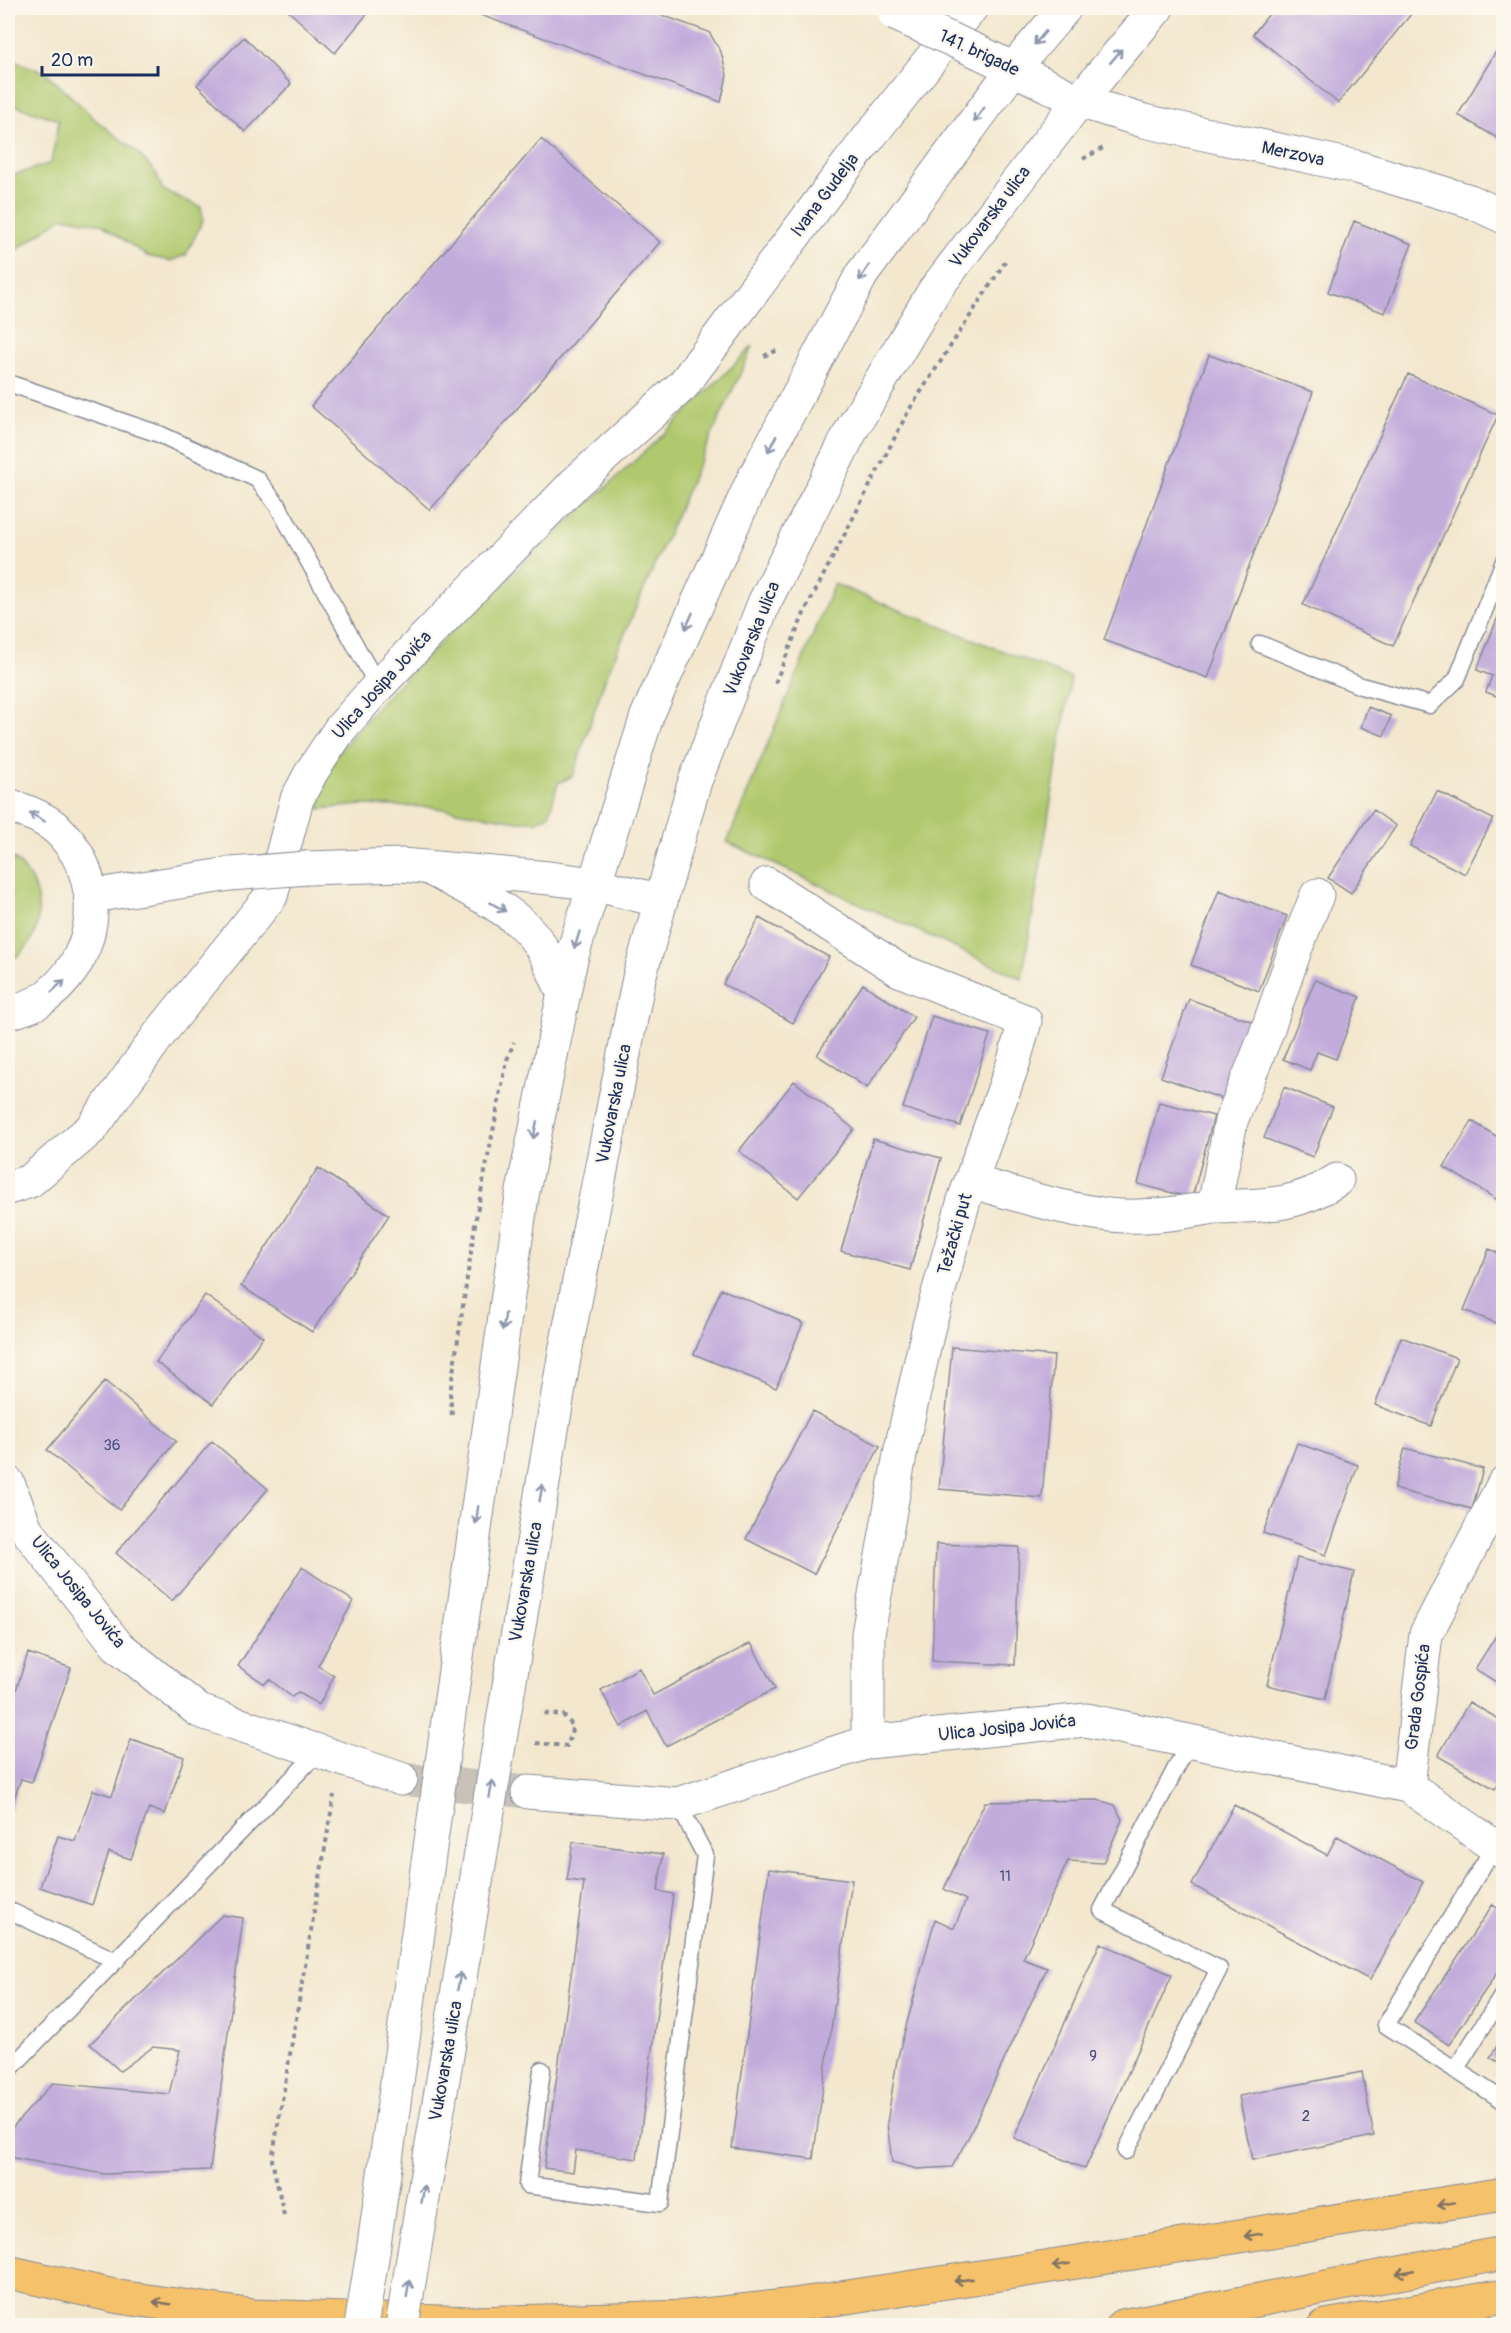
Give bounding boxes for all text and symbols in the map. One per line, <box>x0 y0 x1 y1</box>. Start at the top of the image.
street label: 141. brigade <box>935 24 1023 82</box>
one-way arrow <box>1033 30 1046 46</box>
scale bar <box>42 39 158 77</box>
one-way arrow <box>1110 48 1123 64</box>
text: 20 m <box>51 49 93 72</box>
one-way arrow <box>973 107 985 123</box>
street label: Merzova <box>1259 136 1327 172</box>
street label: Ivana Gudelja <box>786 148 864 242</box>
street label: Vukovarska ulica <box>944 161 1036 273</box>
one-way arrow <box>858 264 870 280</box>
one-way arrow <box>766 435 777 453</box>
street label: Vukovarska ulica <box>719 578 785 700</box>
one-way arrow <box>683 612 695 630</box>
street label: Ulica Josipa Jovića <box>327 626 437 744</box>
one-way arrow <box>29 811 46 823</box>
one-way arrow <box>489 902 506 914</box>
one-way arrow <box>571 930 582 949</box>
one-way arrow <box>50 979 65 993</box>
street label: Vukovarska ulica <box>591 1042 637 1166</box>
one-way arrow <box>529 1120 540 1139</box>
street label: Težački put <box>932 1190 978 1278</box>
one-way arrow <box>498 1312 509 1332</box>
house number: 36 <box>103 1436 121 1455</box>
one-way arrow <box>536 1484 547 1503</box>
one-way arrow <box>471 1505 482 1525</box>
street label: Vukovarska ulica <box>504 1520 548 1644</box>
street label: Ulica Josipa Jovića <box>26 1531 130 1653</box>
street label: Grada Gospića <box>1400 1643 1436 1751</box>
street label: Ulica Josipa Jovića <box>937 1709 1077 1747</box>
one-way arrow <box>486 1779 497 1799</box>
house number: 11 <box>999 1867 1011 1886</box>
one-way arrow <box>454 1972 465 1991</box>
street label: Vukovarska ulica <box>424 1999 468 2123</box>
house number: 9 <box>1089 2047 1097 2066</box>
house number: 2 <box>1302 2107 1310 2126</box>
one-way arrow <box>418 2185 429 2204</box>
one-way arrow <box>1436 2199 1456 2210</box>
one-way arrow <box>1244 2229 1264 2240</box>
one-way arrow <box>1051 2259 1071 2270</box>
one-way arrow <box>1395 2266 1415 2277</box>
one-way arrow <box>953 2274 973 2285</box>
one-way arrow <box>403 2279 414 2299</box>
one-way arrow <box>153 2298 173 2309</box>

